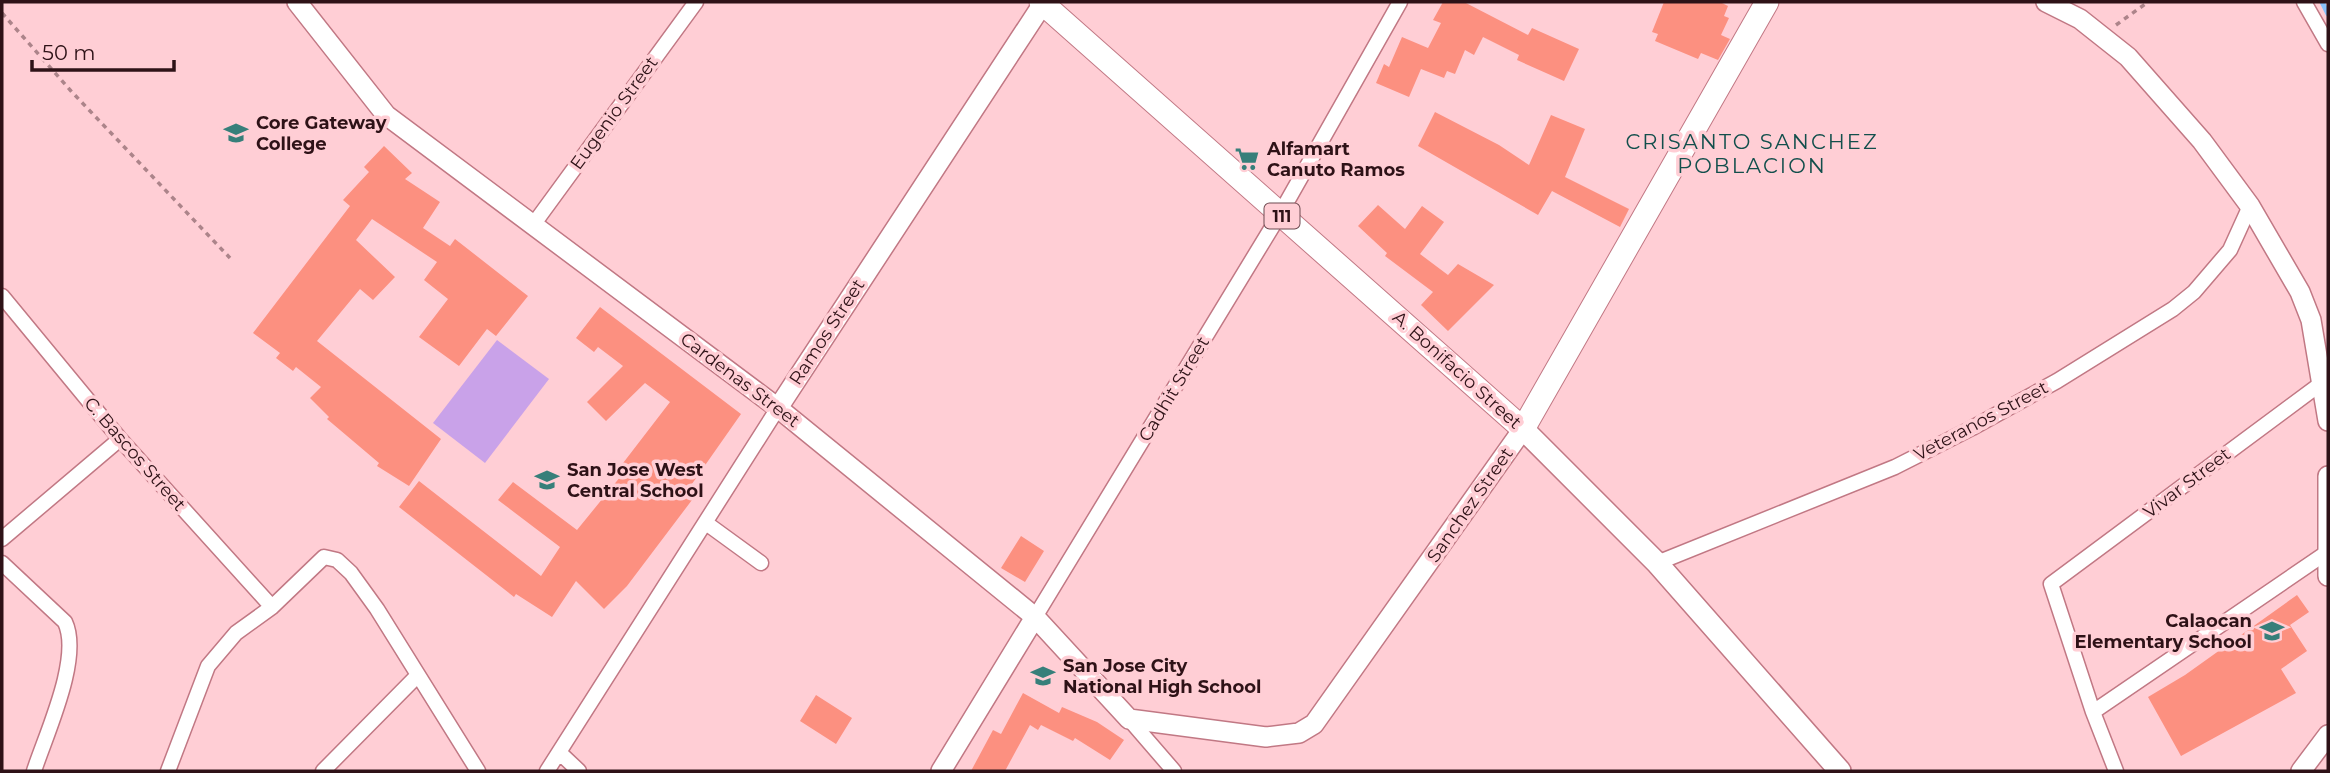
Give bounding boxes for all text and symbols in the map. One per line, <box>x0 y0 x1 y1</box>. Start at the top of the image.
scale bar <box>32 28 173 72</box>
text: 50 m <box>42 40 96 65</box>
street label: Eugenio Street <box>566 52 662 174</box>
place label: Core Gateway College <box>256 112 387 155</box>
school or university icon: Core Gateway College <box>222 119 250 147</box>
district label: CRISANTO SANCHEZ POBLACION <box>1625 129 1879 178</box>
place label: Alfamart Canuto Ramos <box>1266 138 1405 181</box>
supermarket icon: Alfamart Canuto Ramos <box>1233 145 1261 173</box>
road number: 111 <box>1264 204 1300 229</box>
street label: Ramos Street <box>785 275 869 389</box>
street label: A. Bonifacio Street <box>1388 306 1526 434</box>
street label: Cardenas Street <box>676 328 804 432</box>
street label: Cadhit Street <box>1134 332 1214 446</box>
street label: Veteranos Street <box>1910 376 2052 466</box>
street label: C. Bascos Street <box>80 393 190 515</box>
street label: Sanchez Street <box>1422 443 1518 567</box>
street label: Vivar Street <box>2139 443 2235 523</box>
place label: San Jose West Central School <box>567 459 704 502</box>
school or university icon: San Jose West Central School <box>533 466 561 494</box>
place label: Calaocan Elementary School <box>2075 610 2252 653</box>
school or university icon: Calaocan Elementary School <box>2258 617 2286 645</box>
place label: San Jose City National High School <box>1063 655 1261 698</box>
school or university icon: San Jose City National High School <box>1029 662 1057 690</box>

